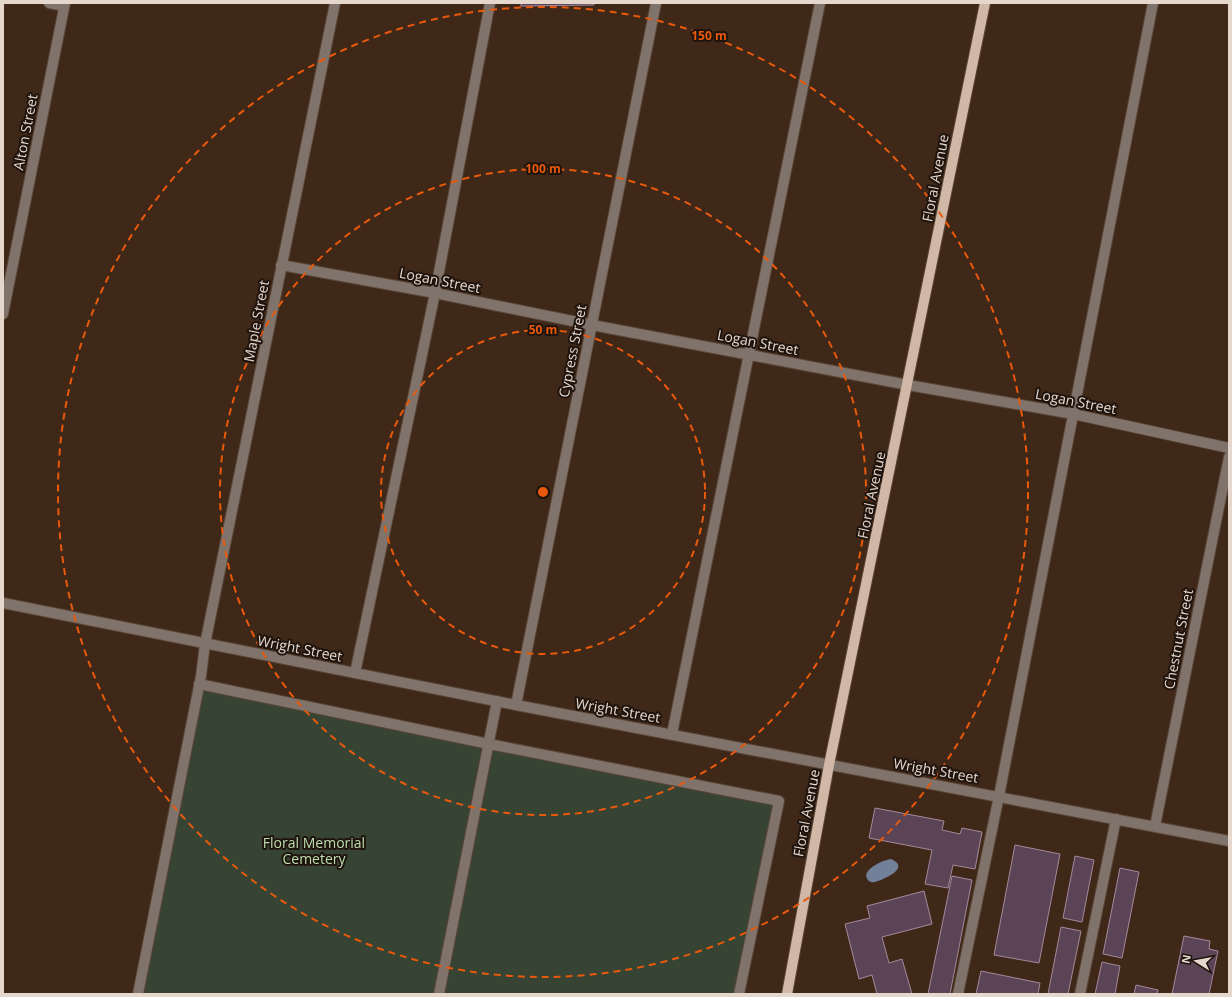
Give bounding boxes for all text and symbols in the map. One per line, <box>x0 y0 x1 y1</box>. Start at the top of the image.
text: 150 m <box>691 27 727 44</box>
street label: Alton Street <box>8 92 42 172</box>
street label: Floral Avenue <box>917 133 953 223</box>
text: 100 m <box>525 160 561 177</box>
street label: Logan Street <box>398 263 482 297</box>
street label: Maple Street <box>239 278 273 364</box>
street label: Cypress Street <box>554 303 590 399</box>
text: 50 m <box>529 321 557 338</box>
street label: Logan Street <box>716 325 800 359</box>
street label: Logan Street <box>1034 384 1118 418</box>
street label: Floral Avenue <box>852 450 890 540</box>
centre of rings <box>536 485 550 499</box>
street label: Chestnut Street <box>1159 587 1197 691</box>
street label: Wright Street <box>256 630 344 666</box>
street label: Wright Street <box>574 693 662 727</box>
street label: Wright Street <box>892 753 980 787</box>
street label: Floral Avenue <box>788 768 824 858</box>
park label: Floral Memorial Cemetery <box>263 833 365 868</box>
north arrow <box>1176 941 1216 981</box>
text: N <box>1177 953 1194 965</box>

